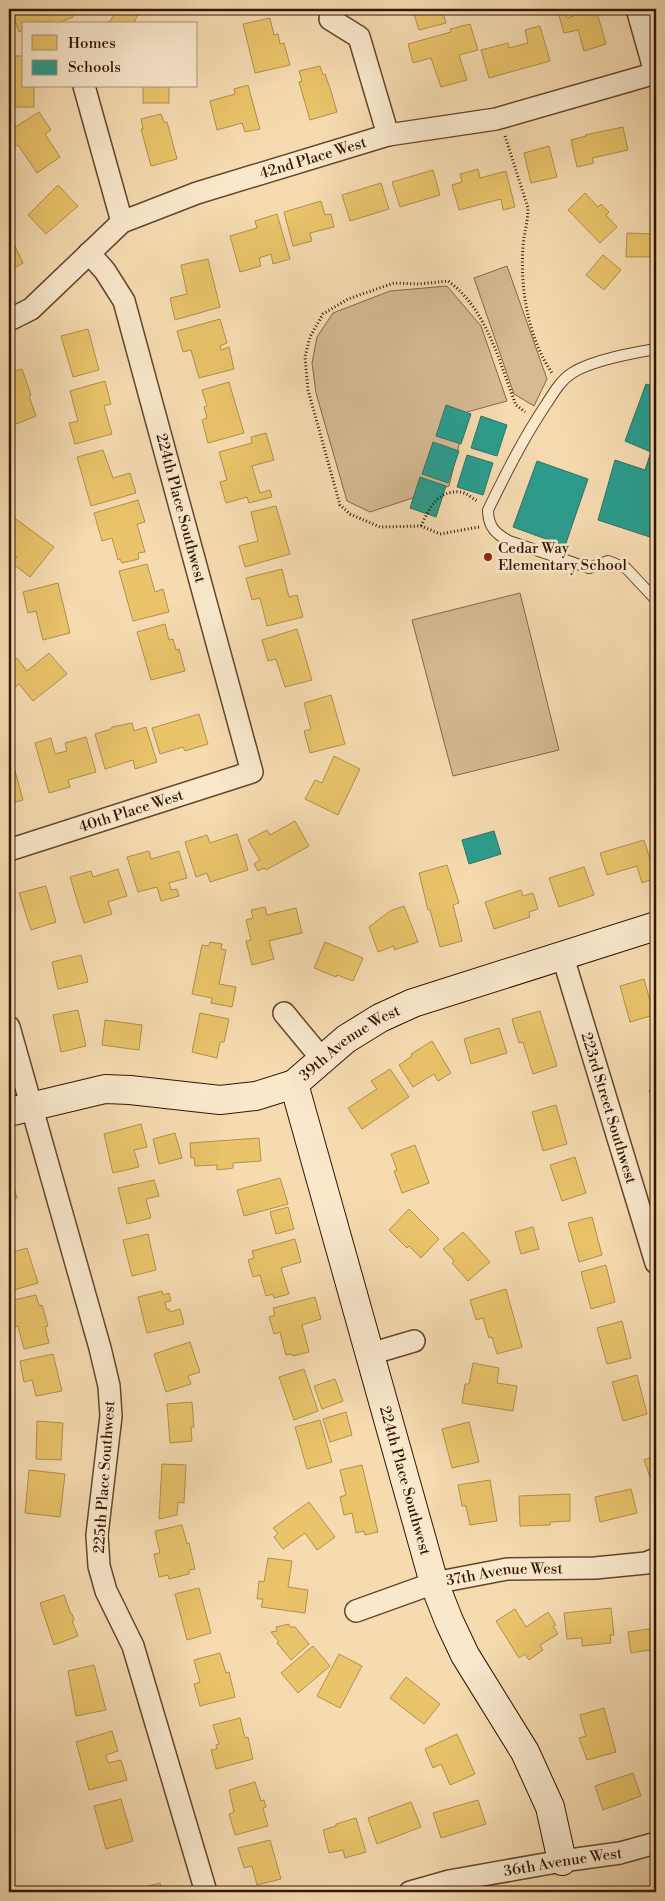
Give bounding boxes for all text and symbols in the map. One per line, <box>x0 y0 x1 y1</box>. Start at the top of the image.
legend <box>22 22 198 88</box>
text: Homes <box>68 34 116 53</box>
text: Schools <box>68 58 121 77</box>
street label: 42nd Place West <box>257 133 369 183</box>
street label: 224th Place Southwest <box>151 431 210 586</box>
place label: Cedar Way Elementary School <box>498 539 627 575</box>
marker: Cedar Way Elementary School <box>482 551 494 563</box>
street label: 40th Place West <box>76 785 187 837</box>
street label: 39th Avenue West <box>295 1001 404 1085</box>
street label: 223rd Street Southwest <box>576 1030 641 1187</box>
street label: 225th Place Southwest <box>90 1399 119 1554</box>
street label: 224th Place Southwest <box>375 1404 435 1558</box>
street label: 37th Avenue West <box>444 1559 564 1591</box>
street label: 36th Avenue West <box>502 1844 624 1881</box>

